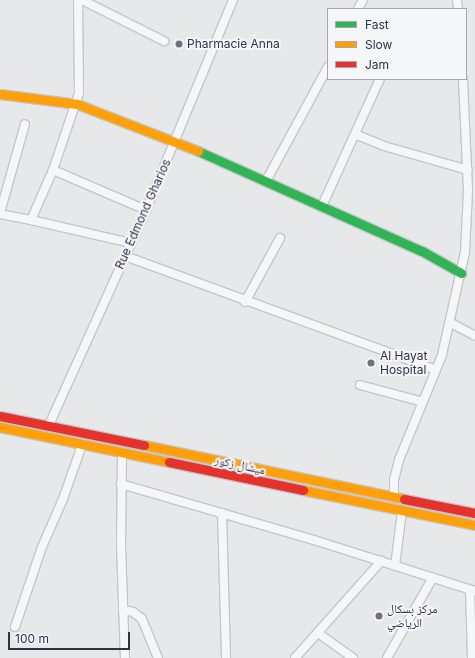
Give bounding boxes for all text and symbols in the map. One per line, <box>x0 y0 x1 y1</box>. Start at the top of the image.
legend <box>327 8 467 80</box>
text: Fast <box>365 17 389 32</box>
place label: Pharmacie Anna <box>187 37 280 51</box>
text: Slow <box>365 37 392 52</box>
marker: Pharmacie Anna <box>174 39 184 49</box>
text: Jam <box>365 57 389 72</box>
street label: Rue Edmond Gharios <box>112 157 174 271</box>
place label: Al Hayat Hospital <box>380 349 427 377</box>
marker: Al Hayat Hospital <box>365 357 377 369</box>
street label: ميشال زكور <box>213 453 267 477</box>
place label: مركز بسكال الرياضي <box>387 602 437 630</box>
marker: مركز بسكال الرياضي <box>374 611 384 621</box>
scale bar <box>10 624 132 650</box>
text: 100 m <box>15 631 49 646</box>

